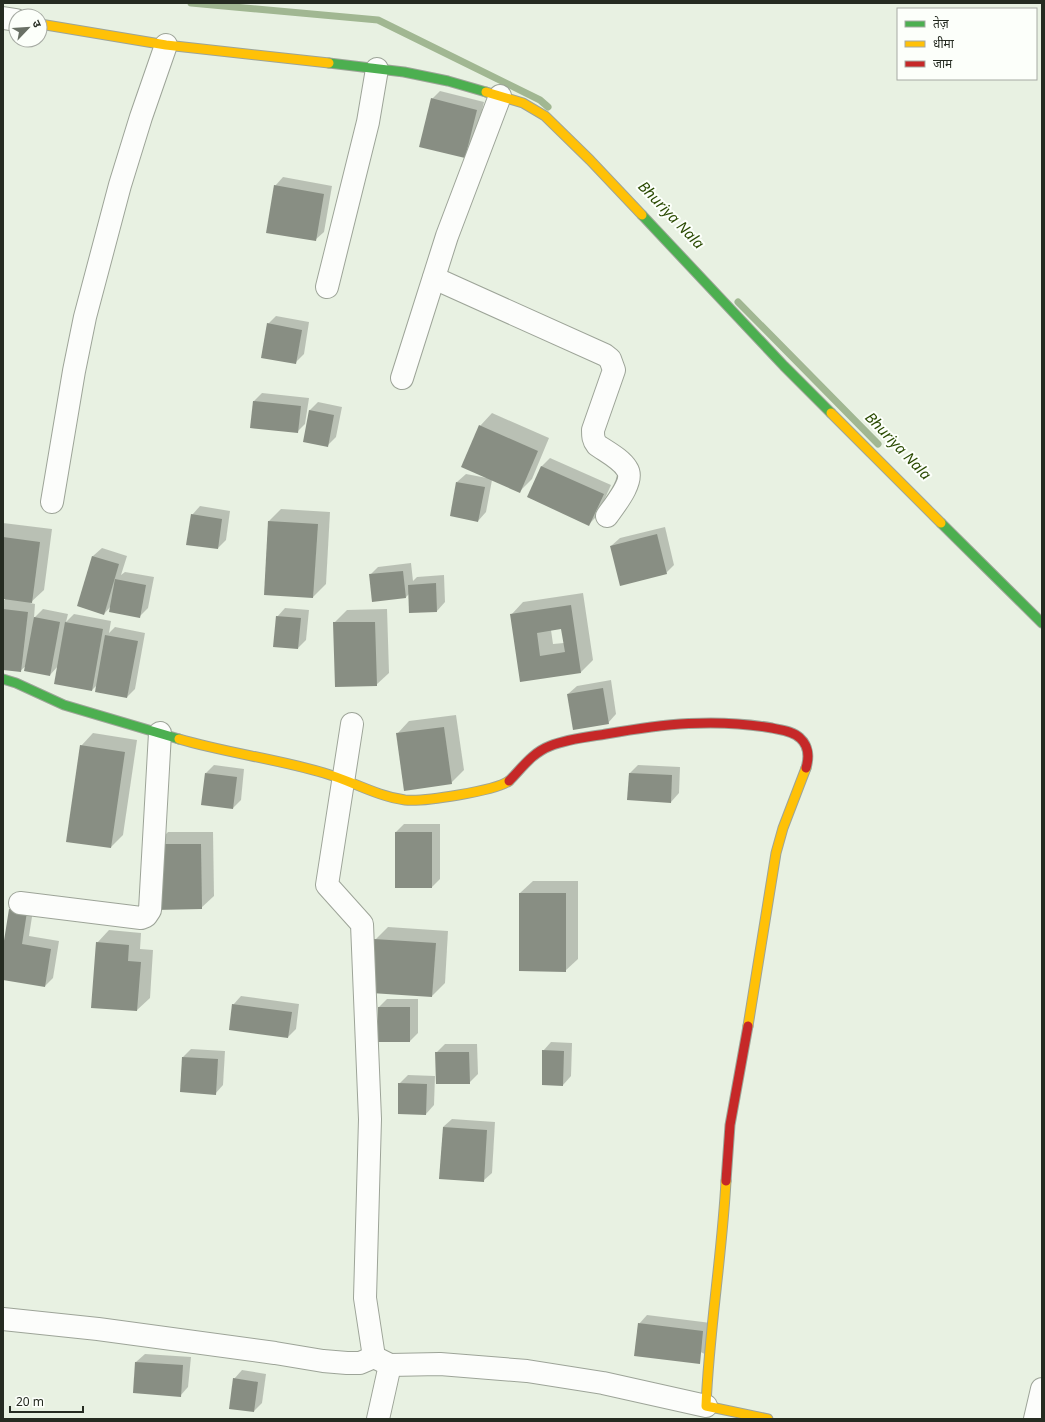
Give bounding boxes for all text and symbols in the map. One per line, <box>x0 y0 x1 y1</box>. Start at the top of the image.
north arrow <box>8 8 48 48</box>
legend <box>897 8 1037 80</box>
text: तेज़ <box>933 15 950 32</box>
text: उ <box>29 17 46 30</box>
text: धीमा <box>933 35 955 52</box>
text: जाम <box>933 55 953 72</box>
water label: Bhuriya Nala <box>634 176 710 253</box>
water label: Bhuriya Nala <box>861 407 937 484</box>
scale bar <box>10 1388 83 1414</box>
text: 20 m <box>16 1393 44 1410</box>

